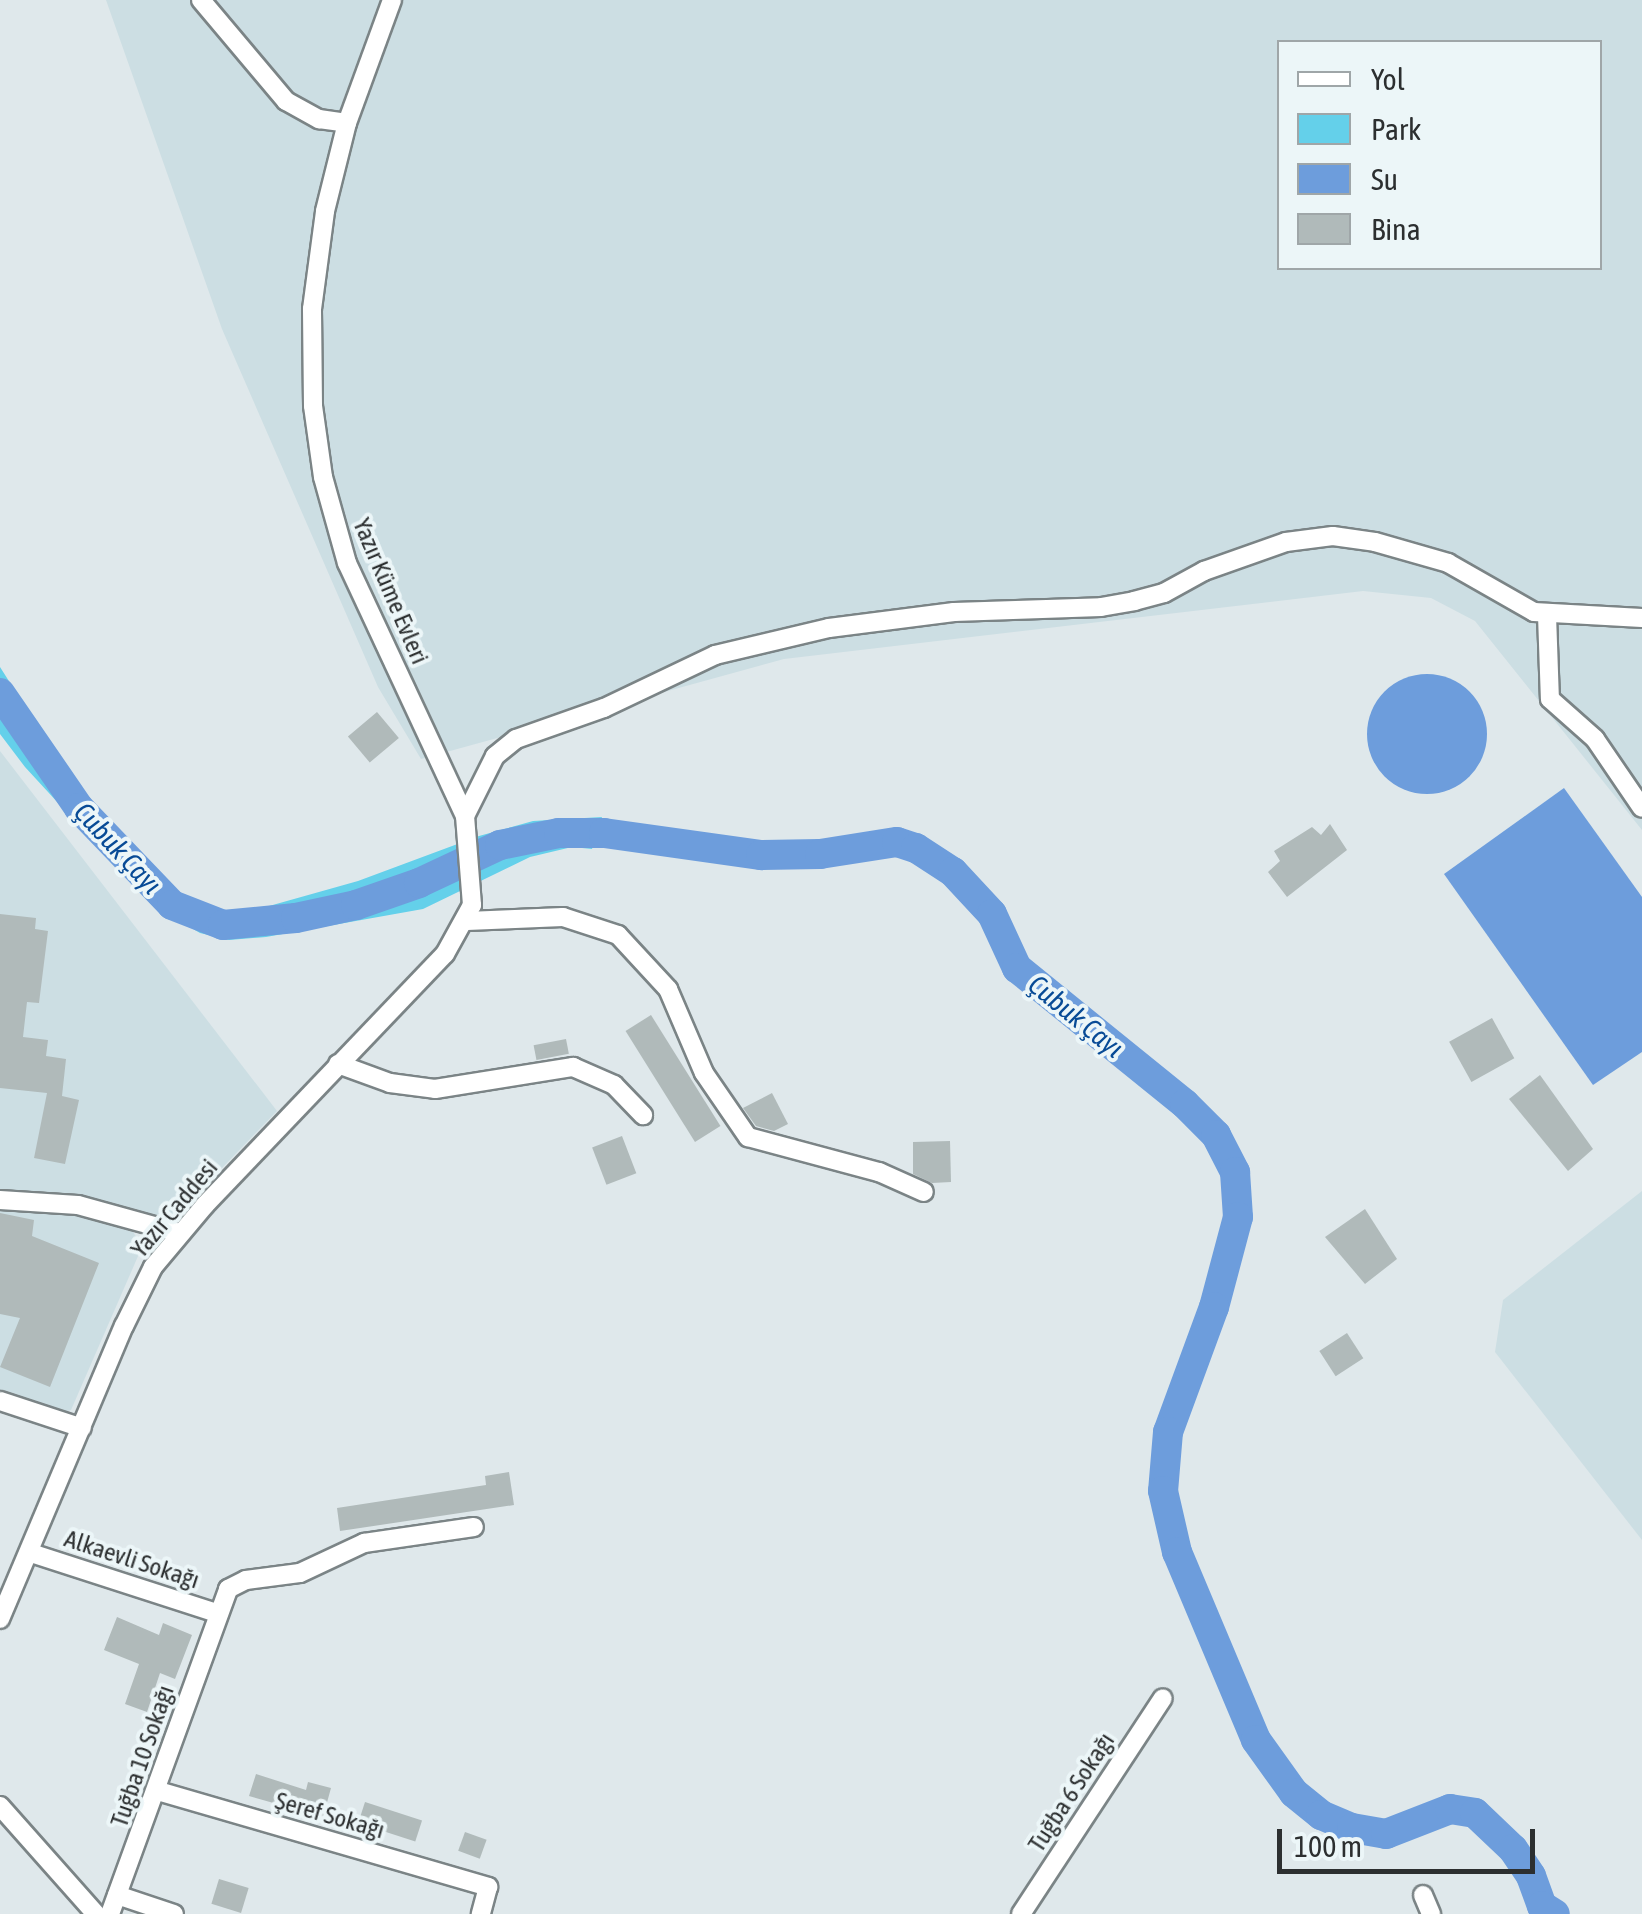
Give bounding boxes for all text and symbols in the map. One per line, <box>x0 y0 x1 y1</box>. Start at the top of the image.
legend <box>1277 40 1602 270</box>
text: Yol <box>1371 62 1405 96</box>
text: Park <box>1371 112 1421 146</box>
text: Su <box>1371 162 1398 196</box>
text: Bina <box>1371 212 1421 246</box>
street label: Yazır Küme Evleri <box>347 514 435 668</box>
water label: Çubuk Çayı <box>67 795 169 901</box>
water label: Çubuk Çayı <box>1022 967 1130 1065</box>
street label: Yazır Caddesi <box>124 1153 224 1263</box>
street label: Alkaevli Sokağı <box>61 1523 203 1595</box>
street label: Tuğba 10 Sokağı <box>104 1681 180 1831</box>
street label: Tuğba 6 Sokağı <box>1021 1727 1121 1857</box>
street label: Şeref Sokağı <box>272 1785 388 1845</box>
scale bar <box>1282 1809 1540 1871</box>
text: 100 m <box>1294 1829 1362 1863</box>

